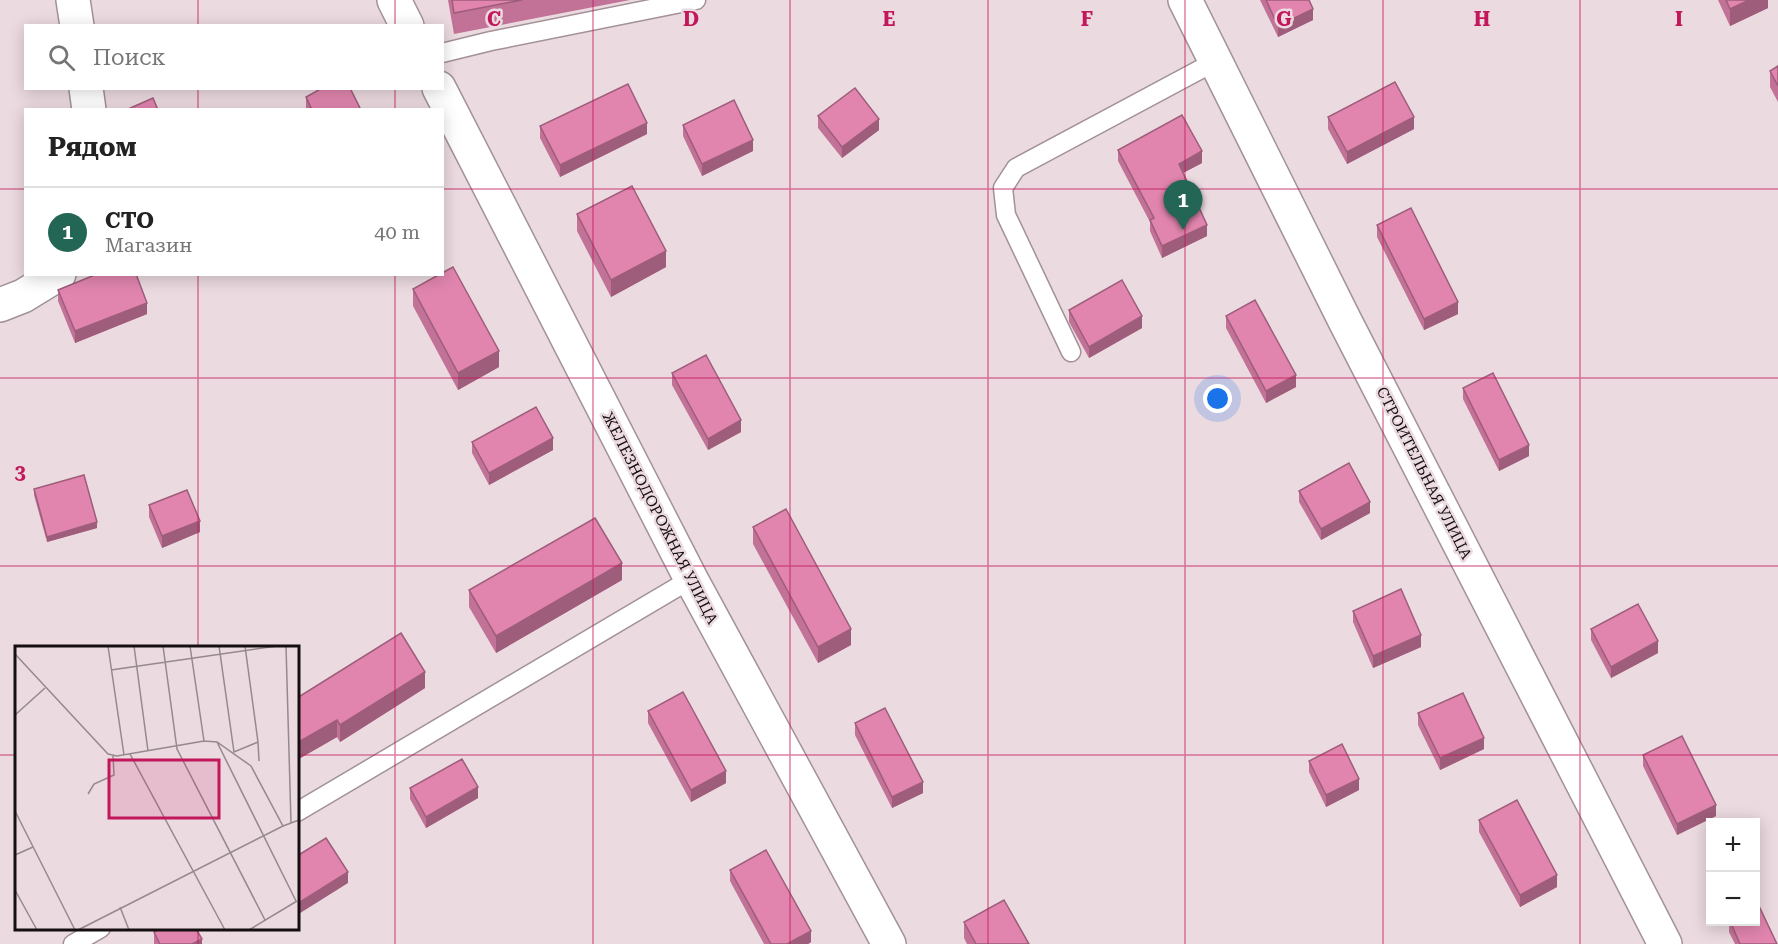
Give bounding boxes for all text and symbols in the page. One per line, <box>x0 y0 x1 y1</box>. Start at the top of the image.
text: C <box>487 7 501 31</box>
text: D <box>683 7 699 31</box>
text: E <box>883 7 896 31</box>
text: F <box>1081 7 1093 31</box>
text: G <box>1276 7 1292 31</box>
text: H <box>1474 7 1490 31</box>
text: I <box>1675 7 1683 31</box>
search box <box>24 24 444 90</box>
icon: search <box>45 41 78 74</box>
text: Поиск <box>93 45 165 70</box>
text: Рядом <box>48 132 137 162</box>
pin: 1 <box>1164 180 1202 230</box>
text: СТО <box>105 208 154 233</box>
text: 1 <box>62 220 73 244</box>
text: 40 m <box>374 220 420 244</box>
text: Магазин <box>105 233 192 257</box>
your location <box>1203 384 1232 413</box>
street label: СТРОИТЕЛЬНАЯ УЛИЦА <box>1373 384 1476 563</box>
street label: ЖЕЛЕЗНОДОРОЖНАЯ УЛИЦА <box>598 409 722 628</box>
text: 3 <box>14 460 26 484</box>
inset map <box>15 646 298 929</box>
map controls <box>1706 818 1760 926</box>
button: + <box>1706 818 1760 872</box>
button: − <box>1706 872 1760 926</box>

